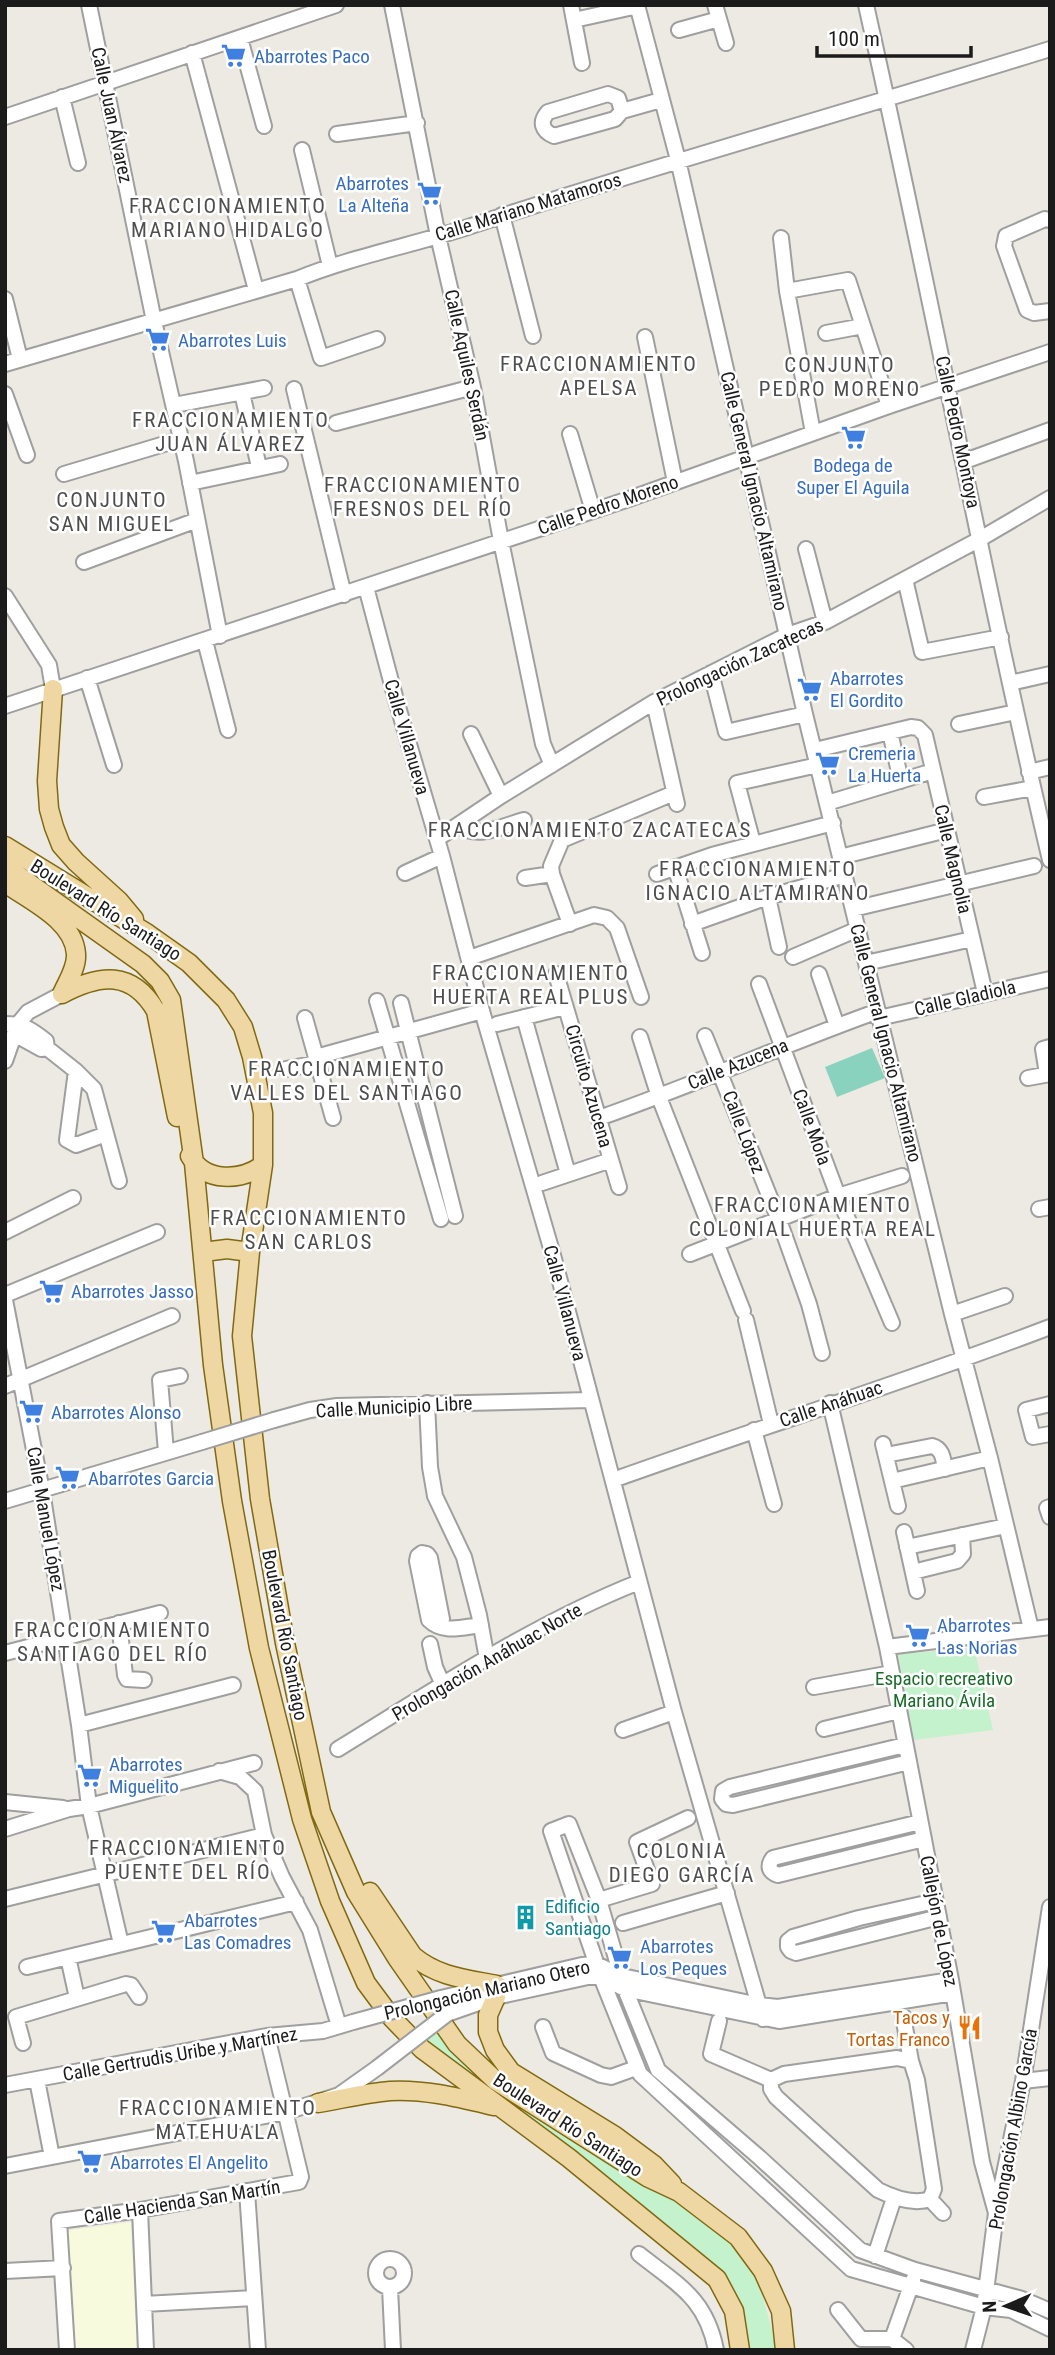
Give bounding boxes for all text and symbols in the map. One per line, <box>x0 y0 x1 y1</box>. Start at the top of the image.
scale bar <box>817 14 971 58</box>
text: 100 m <box>828 27 880 51</box>
supermarket icon: Abarrotes Paco <box>220 42 248 70</box>
street label: Calle Juan Álvarez <box>86 45 138 185</box>
place label: Abarrotes Paco <box>254 45 370 68</box>
street label: Calle Mariano Matamoros <box>432 168 624 246</box>
place label: Abarrotes La Alteña <box>335 172 409 217</box>
supermarket icon: Abarrotes La Alteña <box>415 180 443 208</box>
district label: FRACCIONAMIENTO MARIANO HIDALGO <box>129 194 327 242</box>
street label: Calle Aquiles Serdán <box>440 287 494 443</box>
supermarket icon: Abarrotes Luis <box>144 326 172 354</box>
place label: Abarrotes Luis <box>178 329 287 352</box>
district label: FRACCIONAMIENTO APELSA <box>500 352 698 400</box>
district label: CONJUNTO PEDRO MORENO <box>759 353 921 401</box>
street label: Calle Pedro Montoya <box>931 354 985 510</box>
street label: Calle General Ignacio Altamirano <box>715 369 793 613</box>
district label: FRACCIONAMIENTO JUAN ÁLVAREZ <box>132 408 330 456</box>
supermarket icon: Bodega de Super El Aguila <box>839 423 867 451</box>
place label: Bodega de Super El Aguila <box>797 454 909 499</box>
street label: Calle Pedro Moreno <box>535 470 681 540</box>
district label: FRACCIONAMIENTO FRESNOS DEL RÍO <box>324 473 522 521</box>
district label: CONJUNTO SAN MIGUEL <box>49 488 175 536</box>
street label: Prolongación Zacatecas <box>653 613 827 711</box>
place label: Abarrotes El Gordito <box>830 667 904 712</box>
supermarket icon: Abarrotes El Gordito <box>796 675 824 703</box>
street label: Calle Villanueva <box>380 677 434 797</box>
place label: Cremeria La Huerta <box>848 742 921 787</box>
supermarket icon: Cremeria La Huerta <box>814 750 842 778</box>
street label: Calle Magnolia <box>929 802 977 916</box>
district label: FRACCIONAMIENTO ZACATECAS <box>428 818 752 842</box>
street label: Boulevard Río Santiago <box>26 854 186 966</box>
district label: FRACCIONAMIENTO IGNACIO ALTAMIRANO <box>646 857 870 905</box>
street label: Calle General Ignacio Altamirano <box>845 921 927 1165</box>
district label: FRACCIONAMIENTO HUERTA REAL PLUS <box>432 961 630 1009</box>
street label: Calle Gladiola <box>912 975 1018 1021</box>
street label: Circuito Azucena <box>560 1022 618 1150</box>
street label: Calle Azucena <box>684 1033 792 1095</box>
district label: FRACCIONAMIENTO VALLES DEL SANTIAGO <box>230 1057 464 1105</box>
street label: Calle Mola <box>788 1086 836 1168</box>
street label: Calle López <box>718 1087 770 1177</box>
district label: FRACCIONAMIENTO COLONIAL HUERTA REAL <box>689 1193 937 1241</box>
district label: FRACCIONAMIENTO SAN CARLOS <box>210 1206 408 1254</box>
street label: Calle Villanueva <box>538 1243 592 1363</box>
supermarket icon: Abarrotes Jasso <box>37 1277 65 1305</box>
place label: Abarrotes Jasso <box>71 1280 194 1303</box>
street label: Calle Anáhuac <box>777 1376 886 1432</box>
street label: Calle Municipio Libre <box>315 1391 473 1423</box>
supermarket icon: Abarrotes Alonso <box>17 1398 45 1426</box>
place label: Abarrotes Alonso <box>51 1401 181 1424</box>
street label: Calle Manuel López <box>22 1445 70 1593</box>
supermarket icon: Abarrotes Garcia <box>54 1464 82 1492</box>
place label: Abarrotes Garcia <box>88 1467 214 1490</box>
street label: Boulevard Río Santiago <box>257 1548 313 1722</box>
street label: Prolongación Anáhuac Norte <box>388 1598 586 1726</box>
place label: Abarrotes Las Norias <box>937 1614 1017 1659</box>
district label: FRACCIONAMIENTO SANTIAGO DEL RÍO <box>14 1618 212 1666</box>
supermarket icon: Abarrotes Las Norias <box>903 1622 931 1650</box>
park label: Espacio recreativo Mariano Ávila <box>875 1667 1013 1712</box>
place label: Abarrotes Miguelito <box>109 1753 183 1798</box>
supermarket icon: Abarrotes Miguelito <box>75 1761 103 1789</box>
district label: FRACCIONAMIENTO PUENTE DEL RÍO <box>89 1836 287 1884</box>
district label: COLONIA DIEGO GARCÍA <box>609 1839 755 1887</box>
street label: Callejón de López <box>915 1854 963 1988</box>
place label: Edificio Santiago <box>545 1895 611 1940</box>
building icon: Edificio Santiago <box>511 1903 539 1931</box>
place label: Abarrotes Las Comadres <box>184 1909 292 1954</box>
supermarket icon: Abarrotes Las Comadres <box>150 1917 178 1945</box>
place label: Abarrotes Los Peques <box>640 1935 727 1980</box>
supermarket icon: Abarrotes Los Peques <box>606 1943 634 1971</box>
street label: Prolongación Mariano Otero <box>382 1955 592 2025</box>
place label: Tacos y Tortas Franco <box>847 2006 950 2051</box>
restaurant icon: Tacos y Tortas Franco <box>956 2014 984 2042</box>
street label: Calle Gertrudis Uribe y Martínez <box>61 2022 299 2086</box>
street label: Prolongación Albino García <box>984 2027 1042 2231</box>
street label: Boulevard Río Santiago <box>489 2068 647 2182</box>
district label: FRACCIONAMIENTO MATEHUALA <box>119 2096 317 2144</box>
supermarket icon: Abarrotes El Angelito <box>76 2148 104 2176</box>
place label: Abarrotes El Angelito <box>110 2151 268 2174</box>
street label: Calle Hacienda San Martín <box>82 2175 282 2229</box>
north arrow <box>971 2271 1041 2341</box>
text: N <box>978 2300 1001 2313</box>

